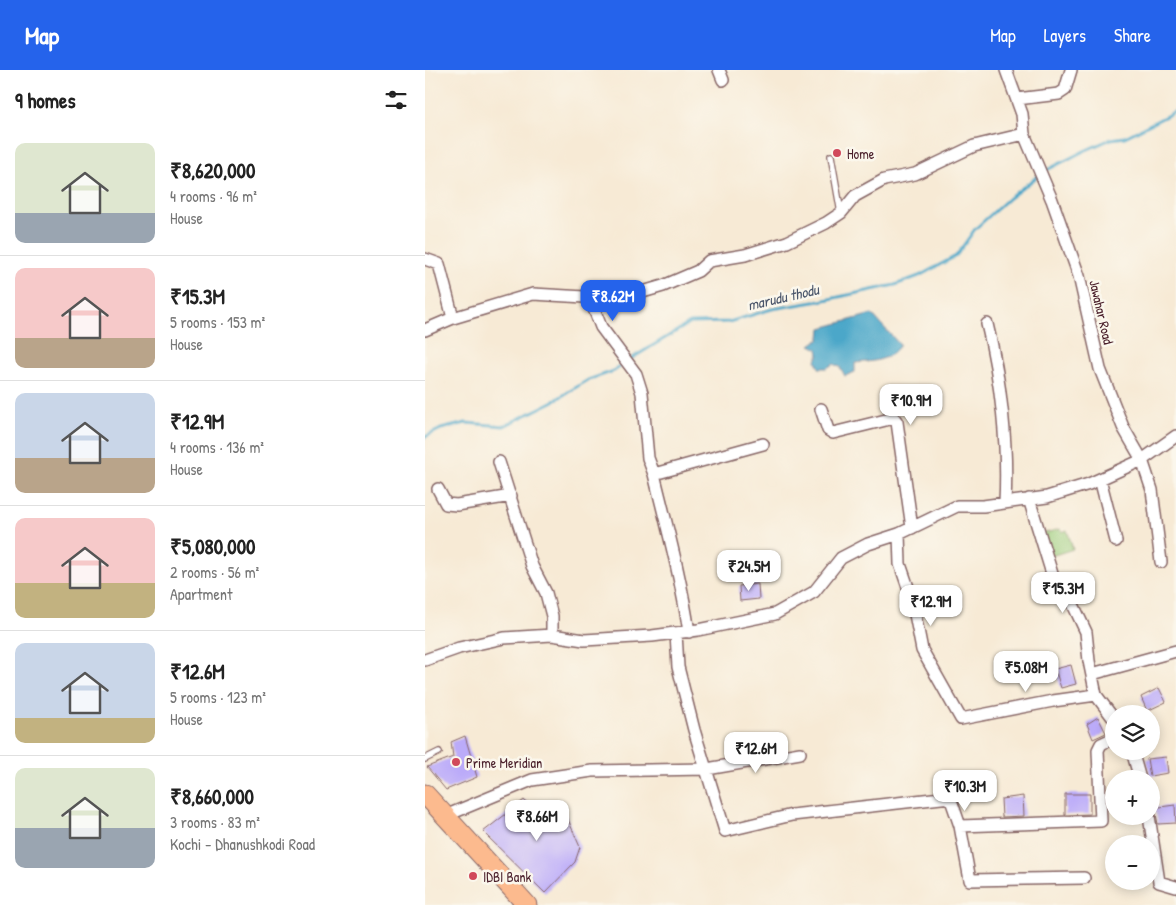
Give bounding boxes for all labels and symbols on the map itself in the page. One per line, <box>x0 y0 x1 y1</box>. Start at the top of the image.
place label: Home <box>847 144 875 163</box>
marker: Home <box>831 147 843 159</box>
water label: marudu thodu <box>745 278 822 315</box>
street label: Jawahar Road <box>1085 278 1119 347</box>
pin: ₹8.62M <box>572 280 654 322</box>
pin: ₹10.9M <box>870 384 952 426</box>
pin: ₹24.5M <box>708 550 790 592</box>
pin: ₹15.3M <box>1022 572 1104 614</box>
pin: ₹12.9M <box>890 584 972 627</box>
pin: ₹5.08M <box>985 650 1067 693</box>
pin: ₹12.6M <box>715 732 797 774</box>
place label: Prime Meridian <box>466 753 542 772</box>
marker: Prime Meridian <box>450 756 462 768</box>
pin: ₹10.3M <box>924 770 1006 812</box>
pin: ₹8.66M <box>496 800 578 842</box>
place label: IDBI Bank <box>483 867 531 886</box>
marker: IDBI Bank <box>467 870 479 882</box>

